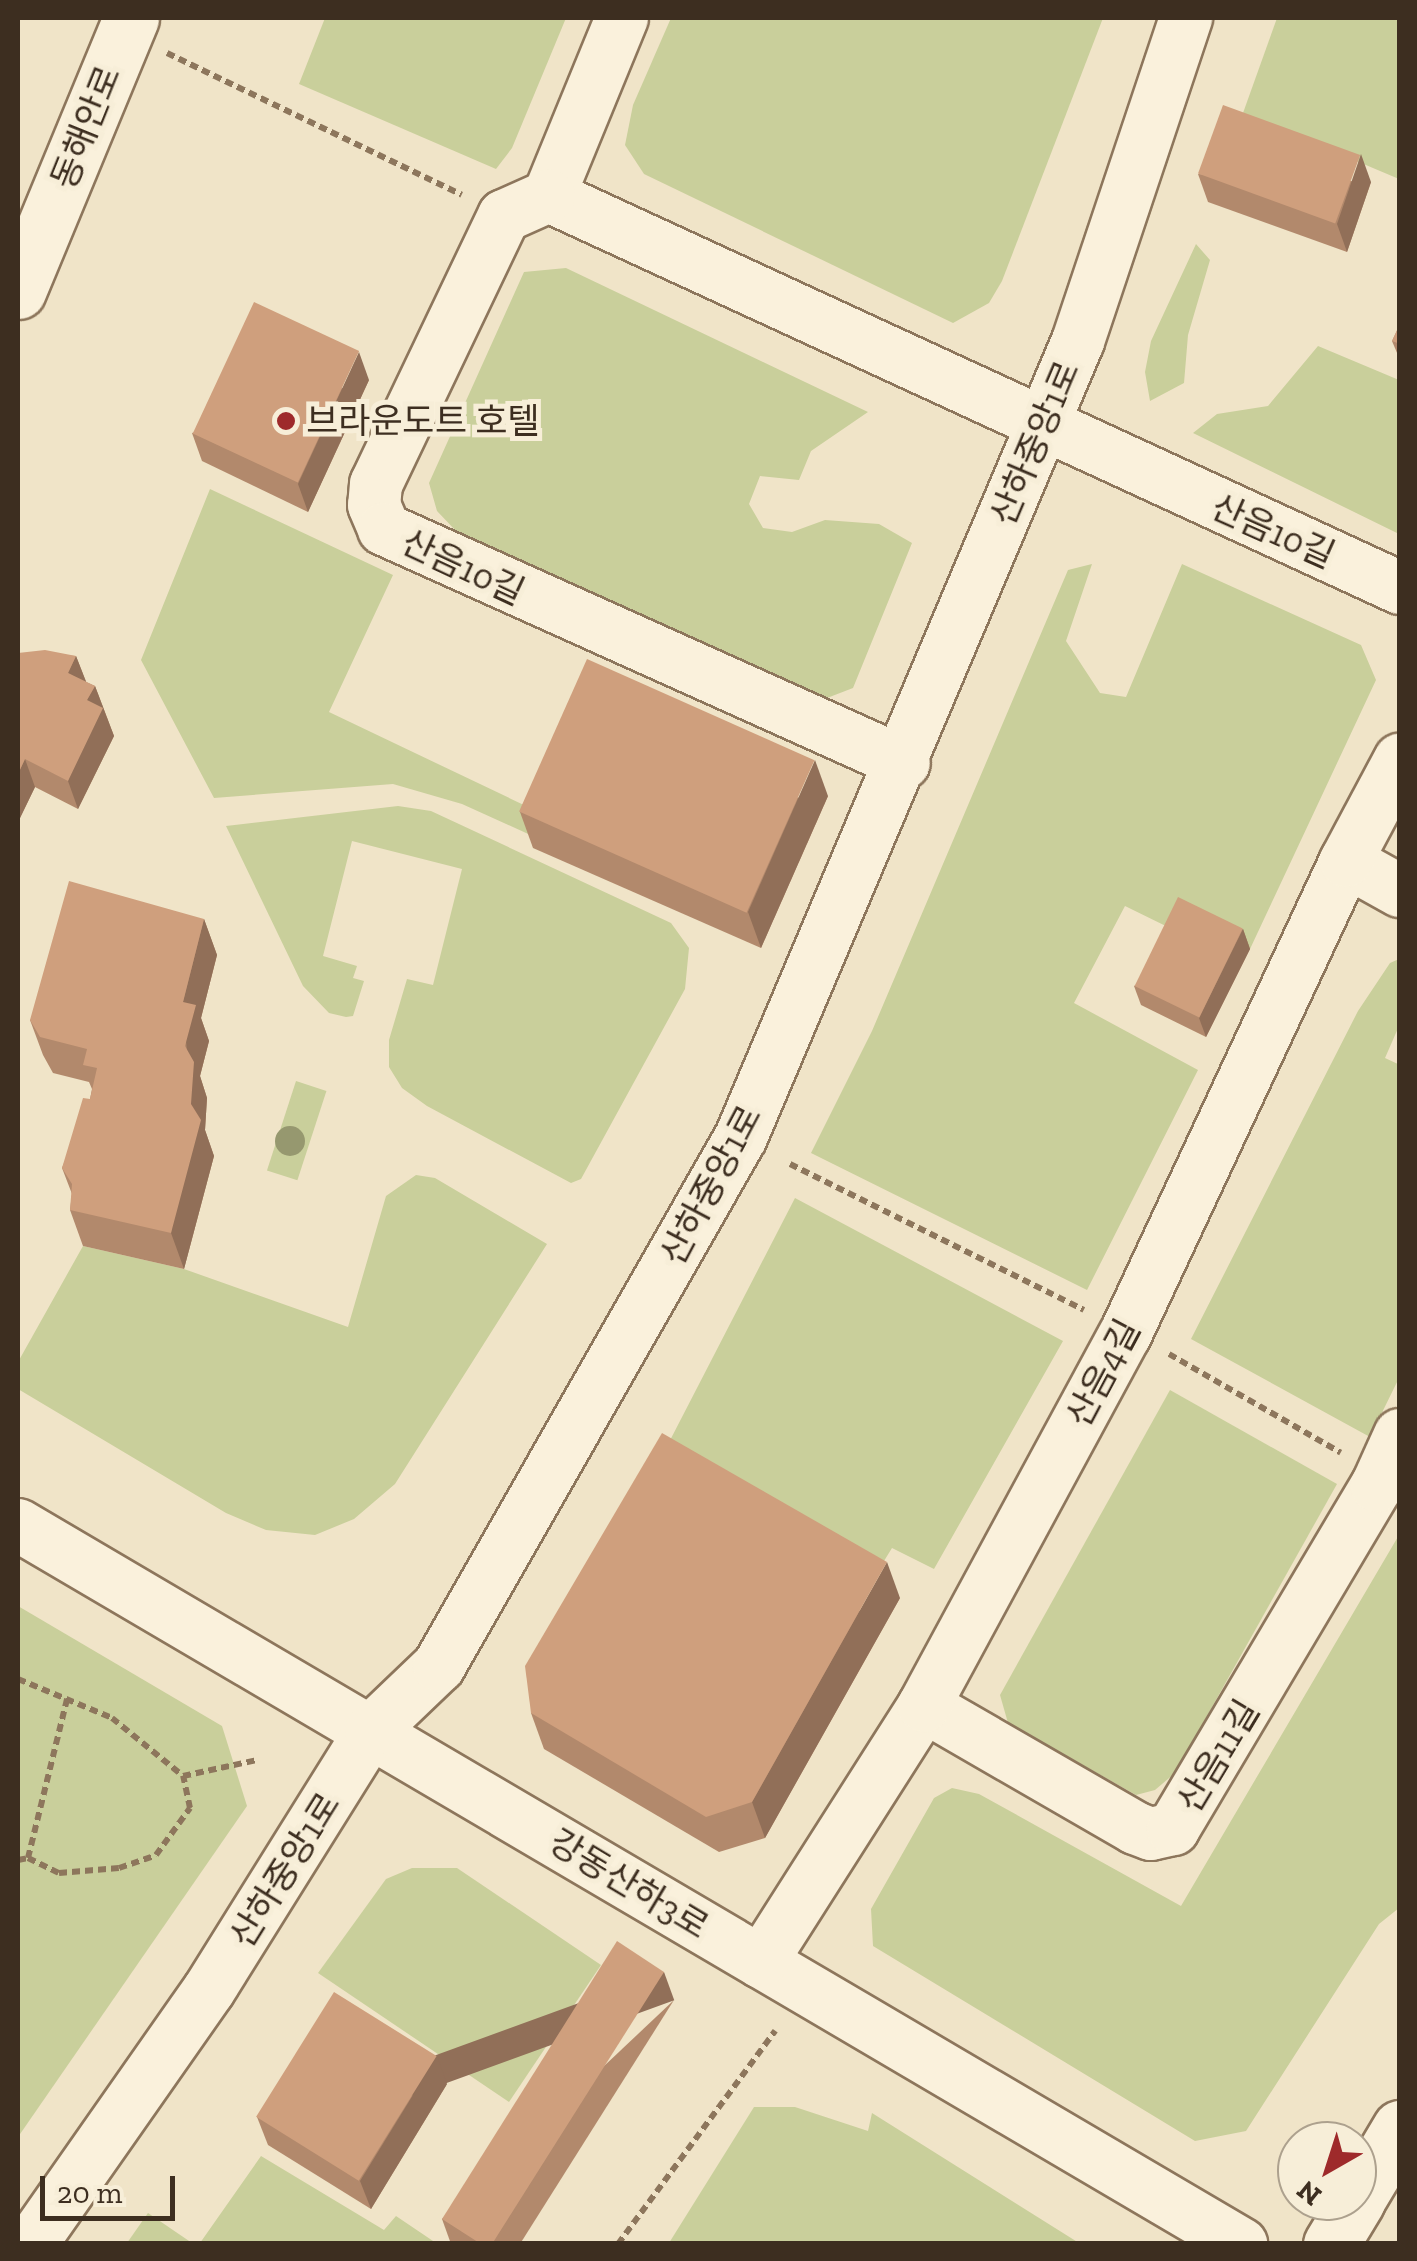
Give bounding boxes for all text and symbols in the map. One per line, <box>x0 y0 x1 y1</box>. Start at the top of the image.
street label: 동해안로 <box>42 59 130 195</box>
street label: 산하중앙1로 <box>982 354 1088 532</box>
place label: 브라운도트 호텔 <box>306 400 539 442</box>
marker: 브라운도트 호텔 <box>275 410 297 432</box>
street label: 산음10길 <box>1205 485 1341 577</box>
street label: 산음10길 <box>395 520 531 614</box>
street label: 산하중앙1로 <box>652 1098 770 1272</box>
street label: 산음4길 <box>1057 1312 1149 1434</box>
street label: 산음11길 <box>1168 1692 1268 1820</box>
street label: 산하중앙1로 <box>221 1785 349 1955</box>
street label: 강동산하3로 <box>542 1820 716 1948</box>
north arrow <box>1277 2121 1377 2221</box>
scale bar <box>45 2156 180 2218</box>
text: N <box>1290 2174 1328 2213</box>
text: 20 m <box>57 2175 122 2211</box>

